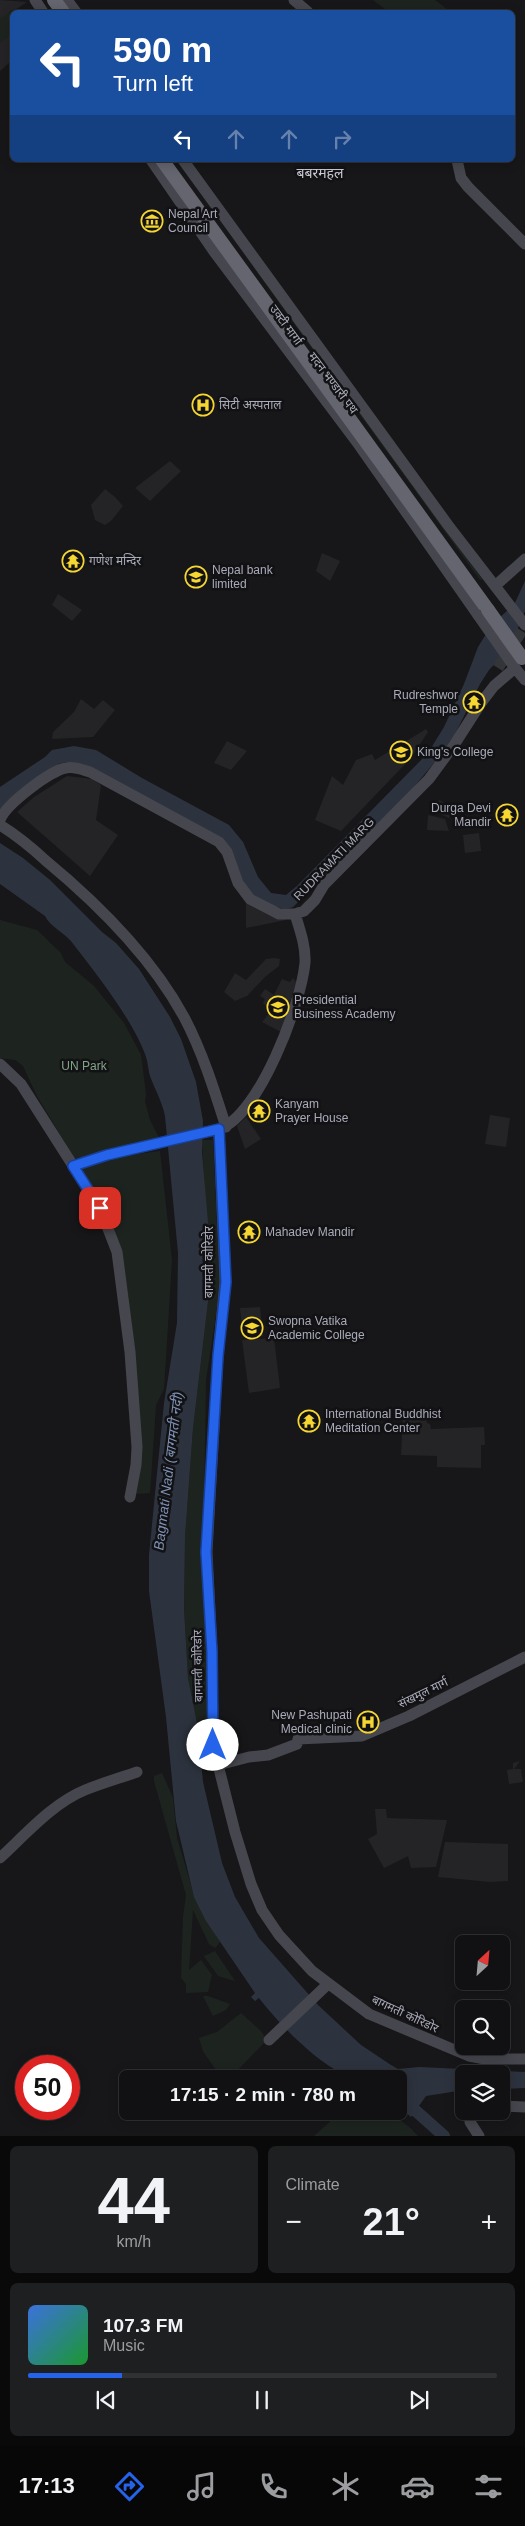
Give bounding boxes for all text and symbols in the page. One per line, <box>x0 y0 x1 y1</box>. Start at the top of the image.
icon: left <box>30 30 95 95</box>
text: 590 m <box>113 30 212 69</box>
text: Turn left <box>113 71 193 96</box>
icon: left <box>169 125 197 153</box>
icon: ahead <box>222 125 250 153</box>
icon: ahead <box>275 125 303 153</box>
icon: right <box>328 125 356 153</box>
district label: बबरमहल <box>296 165 344 181</box>
place label: Nepal Art Council <box>168 207 218 235</box>
museum icon: Nepal Art Council <box>140 209 164 233</box>
street label: उक्टी मार्गा <box>267 302 307 348</box>
street label: मदन भण्डारी पथ <box>305 349 362 417</box>
hospital icon: सिटी अस्पताल <box>191 393 215 417</box>
place label: सिटी अस्पताल <box>219 397 282 412</box>
temple icon: गणेश मन्दिर <box>61 549 85 573</box>
place label: गणेश मन्दिर <box>89 553 142 568</box>
place label: Nepal bank limited <box>212 563 274 591</box>
school or university icon: Nepal bank limited <box>184 565 208 589</box>
place label: Rudreshwor Temple <box>393 688 458 716</box>
temple icon: Rudreshwor Temple <box>462 690 486 714</box>
school or university icon: King's College <box>389 740 413 764</box>
place label: King's College <box>417 745 494 759</box>
place label: Durga Devi Mandir <box>431 801 491 829</box>
temple icon: Durga Devi Mandir <box>495 803 519 827</box>
street label: RUDRAMATI MARG <box>291 815 377 903</box>
place label: Presidential Business Academy <box>294 993 395 1021</box>
school or university icon: Presidential Business Academy <box>266 995 290 1019</box>
park label: UN Park <box>61 1059 108 1073</box>
place label: Kanyam Prayer House <box>275 1097 349 1125</box>
temple icon: Kanyam Prayer House <box>247 1099 271 1123</box>
pin <box>79 1187 121 1229</box>
icon: arrive <box>86 1194 114 1222</box>
temple icon: Mahadev Mandir <box>237 1220 261 1244</box>
street label: बागमती कोरिडोर <box>201 1225 216 1298</box>
place label: Mahadev Mandir <box>265 1225 354 1239</box>
place label: Swopna Vatika Academic College <box>268 1314 365 1342</box>
school or university icon: Swopna Vatika Academic College <box>240 1316 264 1340</box>
water label: Bagmati Nadi (बागमती नदी) <box>150 1391 186 1551</box>
place label: International Buddhist Meditation Center <box>325 1407 442 1435</box>
temple icon: International Buddhist Meditation Center <box>297 1409 321 1433</box>
street label: बागमती कोरिडोर <box>189 1629 206 1702</box>
street label: संखमुल मार्ग <box>396 1675 451 1712</box>
place label: New Pashupati Medical clinic <box>271 1708 352 1736</box>
hospital icon: New Pashupati Medical clinic <box>356 1710 380 1734</box>
position arrow <box>186 1718 238 1770</box>
north arrow <box>455 1935 510 1990</box>
map controls <box>455 1935 510 2120</box>
street label: बागमती कोरिडोर <box>369 1992 442 2036</box>
button: search <box>455 2000 510 2055</box>
speed limit sign: 50 <box>15 2055 80 2120</box>
button: layers <box>455 2065 510 2120</box>
text: 17:15 · 2 min · 780 m <box>170 2084 356 2105</box>
text: 44 <box>98 2164 170 2237</box>
text: Climate <box>286 2176 340 2193</box>
text: 21° <box>363 2201 420 2243</box>
text: − <box>286 2206 302 2237</box>
text: + <box>481 2206 497 2237</box>
text: km/h <box>116 2233 151 2250</box>
text: 107.3 FM <box>103 2315 183 2336</box>
text: Music <box>103 2337 145 2354</box>
icon: previous <box>92 2386 120 2414</box>
icon: pause <box>248 2386 276 2414</box>
icon: next <box>405 2386 433 2414</box>
icon: directions <box>112 2469 147 2504</box>
icon: music <box>184 2469 219 2504</box>
icon: phone <box>256 2469 291 2504</box>
icon: climate <box>328 2469 363 2504</box>
icon: car <box>400 2469 435 2504</box>
icon: filters <box>471 2469 506 2504</box>
text: 17:13 <box>18 2473 75 2498</box>

